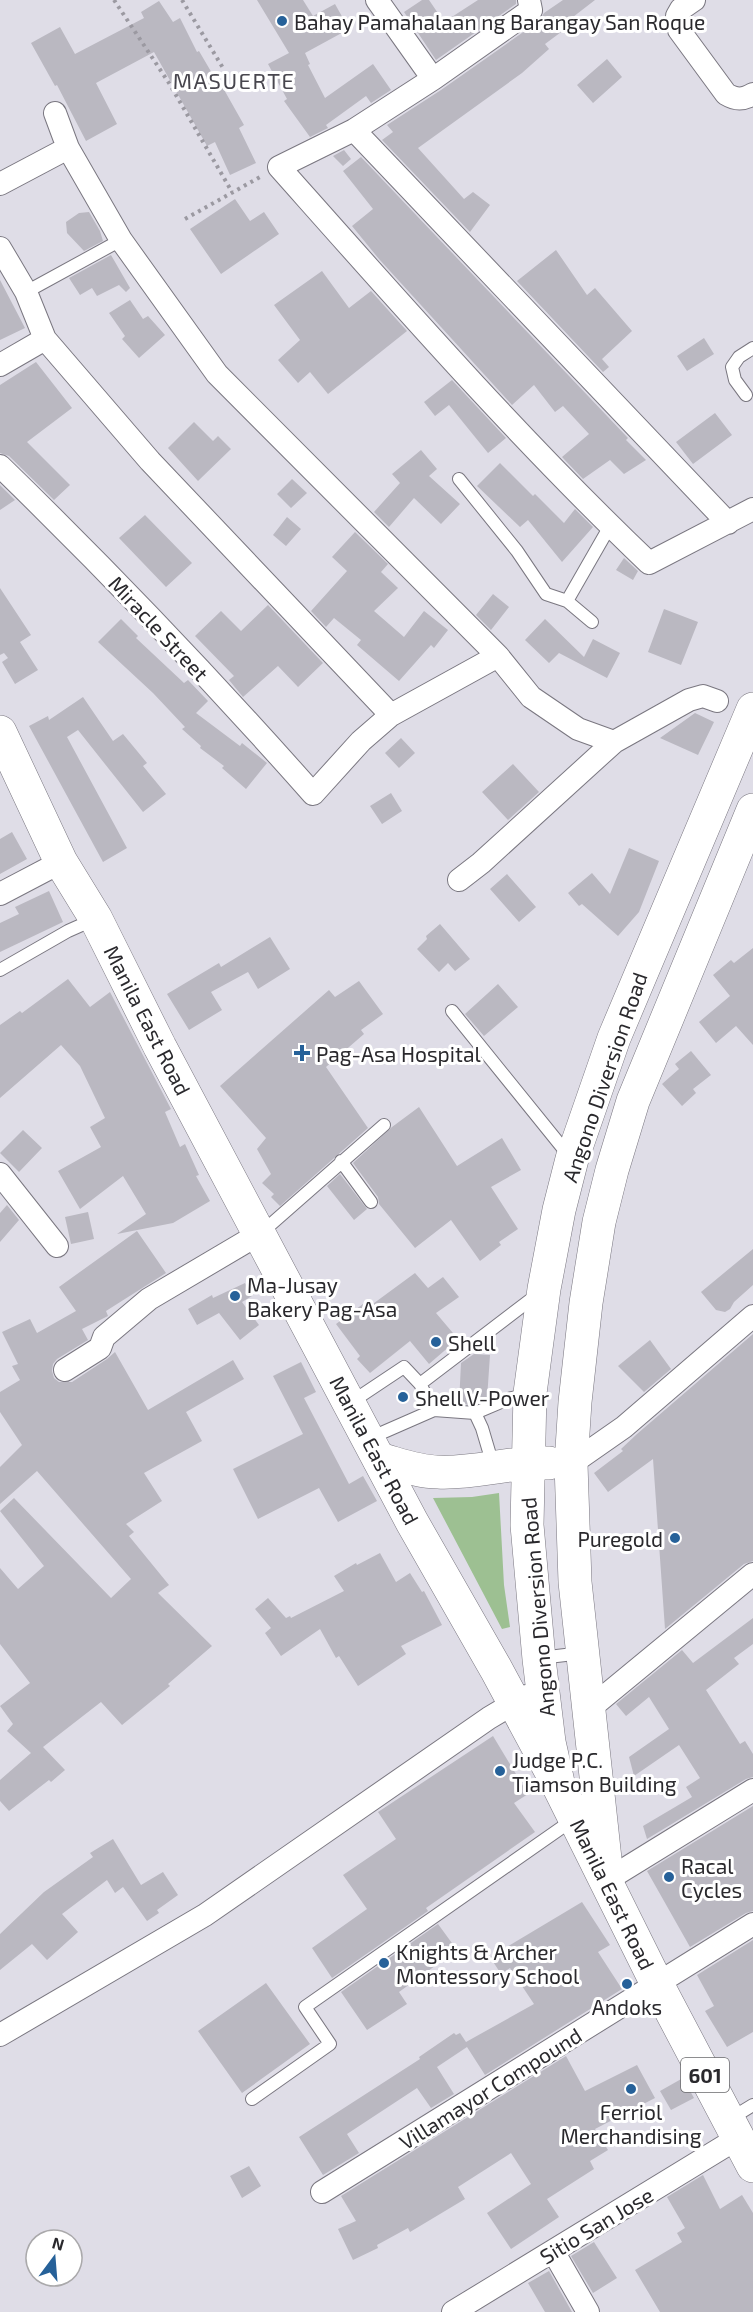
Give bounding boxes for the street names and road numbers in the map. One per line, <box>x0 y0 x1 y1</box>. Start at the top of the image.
street label: Miracle Street <box>104 570 214 686</box>
street label: Manila East Road <box>99 941 197 1099</box>
street label: Angono Diversion Road <box>556 969 652 1185</box>
street label: Manila East Road <box>325 1371 425 1529</box>
street label: Angono Diversion Road <box>515 1496 559 1718</box>
street label: Manila East Road <box>566 1814 660 1974</box>
street label: Villamayor Compound <box>394 2022 586 2154</box>
road number: 601 <box>681 2058 729 2092</box>
street label: Sitio San Jose <box>535 2181 657 2269</box>

